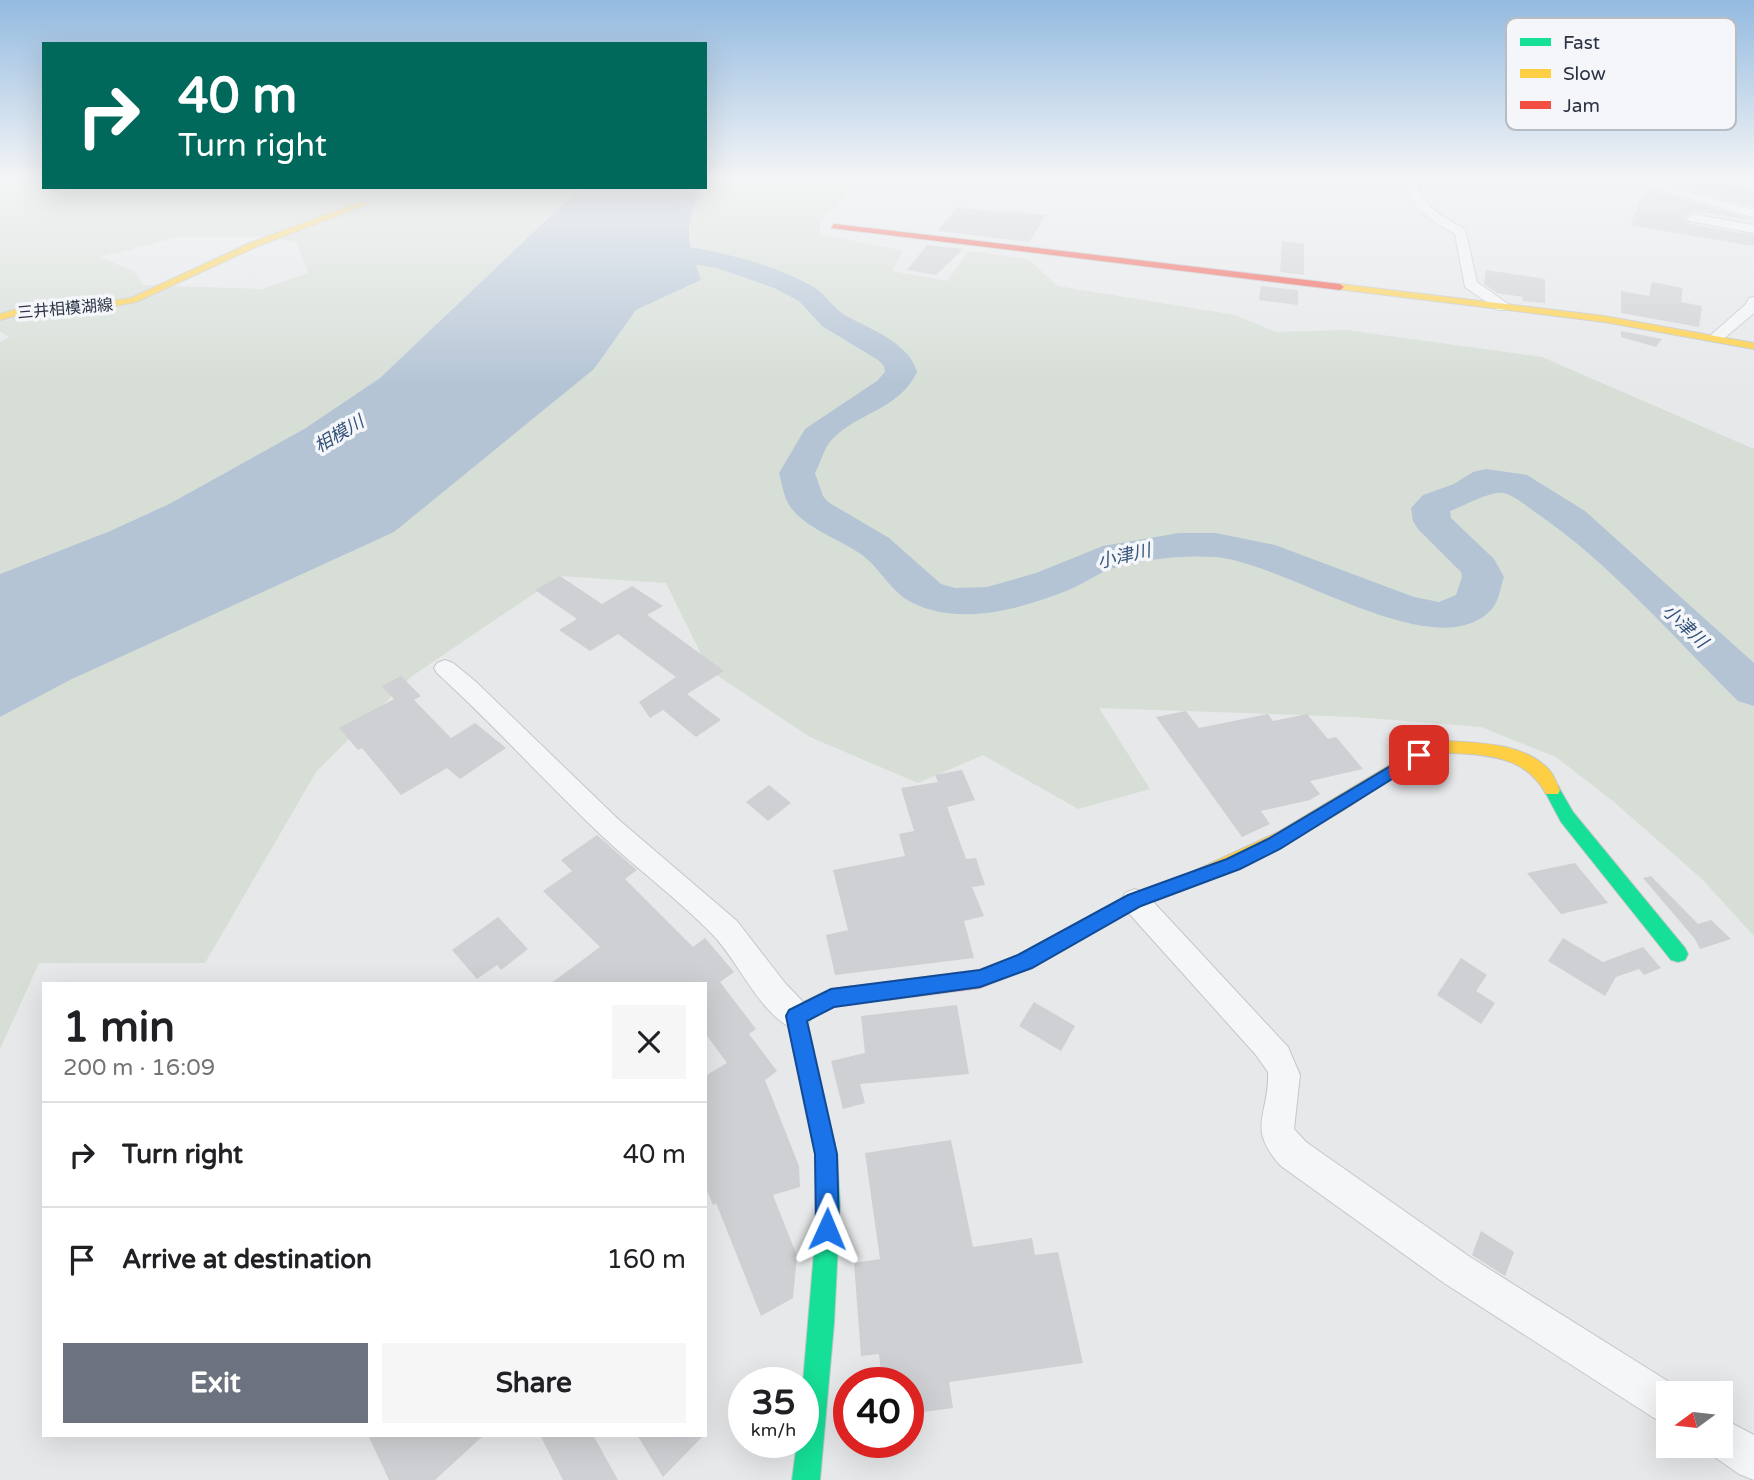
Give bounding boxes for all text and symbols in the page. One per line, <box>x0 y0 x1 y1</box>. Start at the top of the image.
legend <box>1506 18 1736 130</box>
text: Fast <box>1563 32 1600 54</box>
text: Slow <box>1563 63 1606 85</box>
text: 40 m <box>178 67 297 126</box>
icon: right <box>63 70 154 161</box>
text: Jam <box>1563 95 1600 117</box>
text: Turn right <box>178 127 327 165</box>
street label: 三井相模湖線 <box>16 295 114 323</box>
water label: 相模川 <box>310 410 370 457</box>
water label: 小津川 <box>1095 539 1155 573</box>
water label: 小津川 <box>1658 600 1714 654</box>
pin <box>1389 725 1449 785</box>
icon: arrive <box>1400 736 1438 774</box>
text: 1 min <box>63 1002 175 1053</box>
button: close <box>612 1005 686 1079</box>
text: 200 m · 16:09 <box>63 1054 215 1082</box>
icon: right <box>63 1136 101 1174</box>
text: Turn right <box>122 1139 243 1170</box>
text: 40 m <box>623 1139 686 1170</box>
position arrow <box>790 1192 864 1266</box>
icon: arrive <box>63 1241 101 1279</box>
text: Arrive at destination <box>122 1244 372 1275</box>
text: 160 m <box>606 1244 686 1275</box>
button: Exit <box>63 1343 368 1423</box>
button: Share <box>382 1343 686 1423</box>
speed limit sign: 40 <box>833 1367 924 1458</box>
north arrow <box>1656 1381 1732 1458</box>
map controls <box>1656 1381 1733 1458</box>
text: 35 <box>752 1382 795 1424</box>
text: km/h <box>751 1419 796 1441</box>

